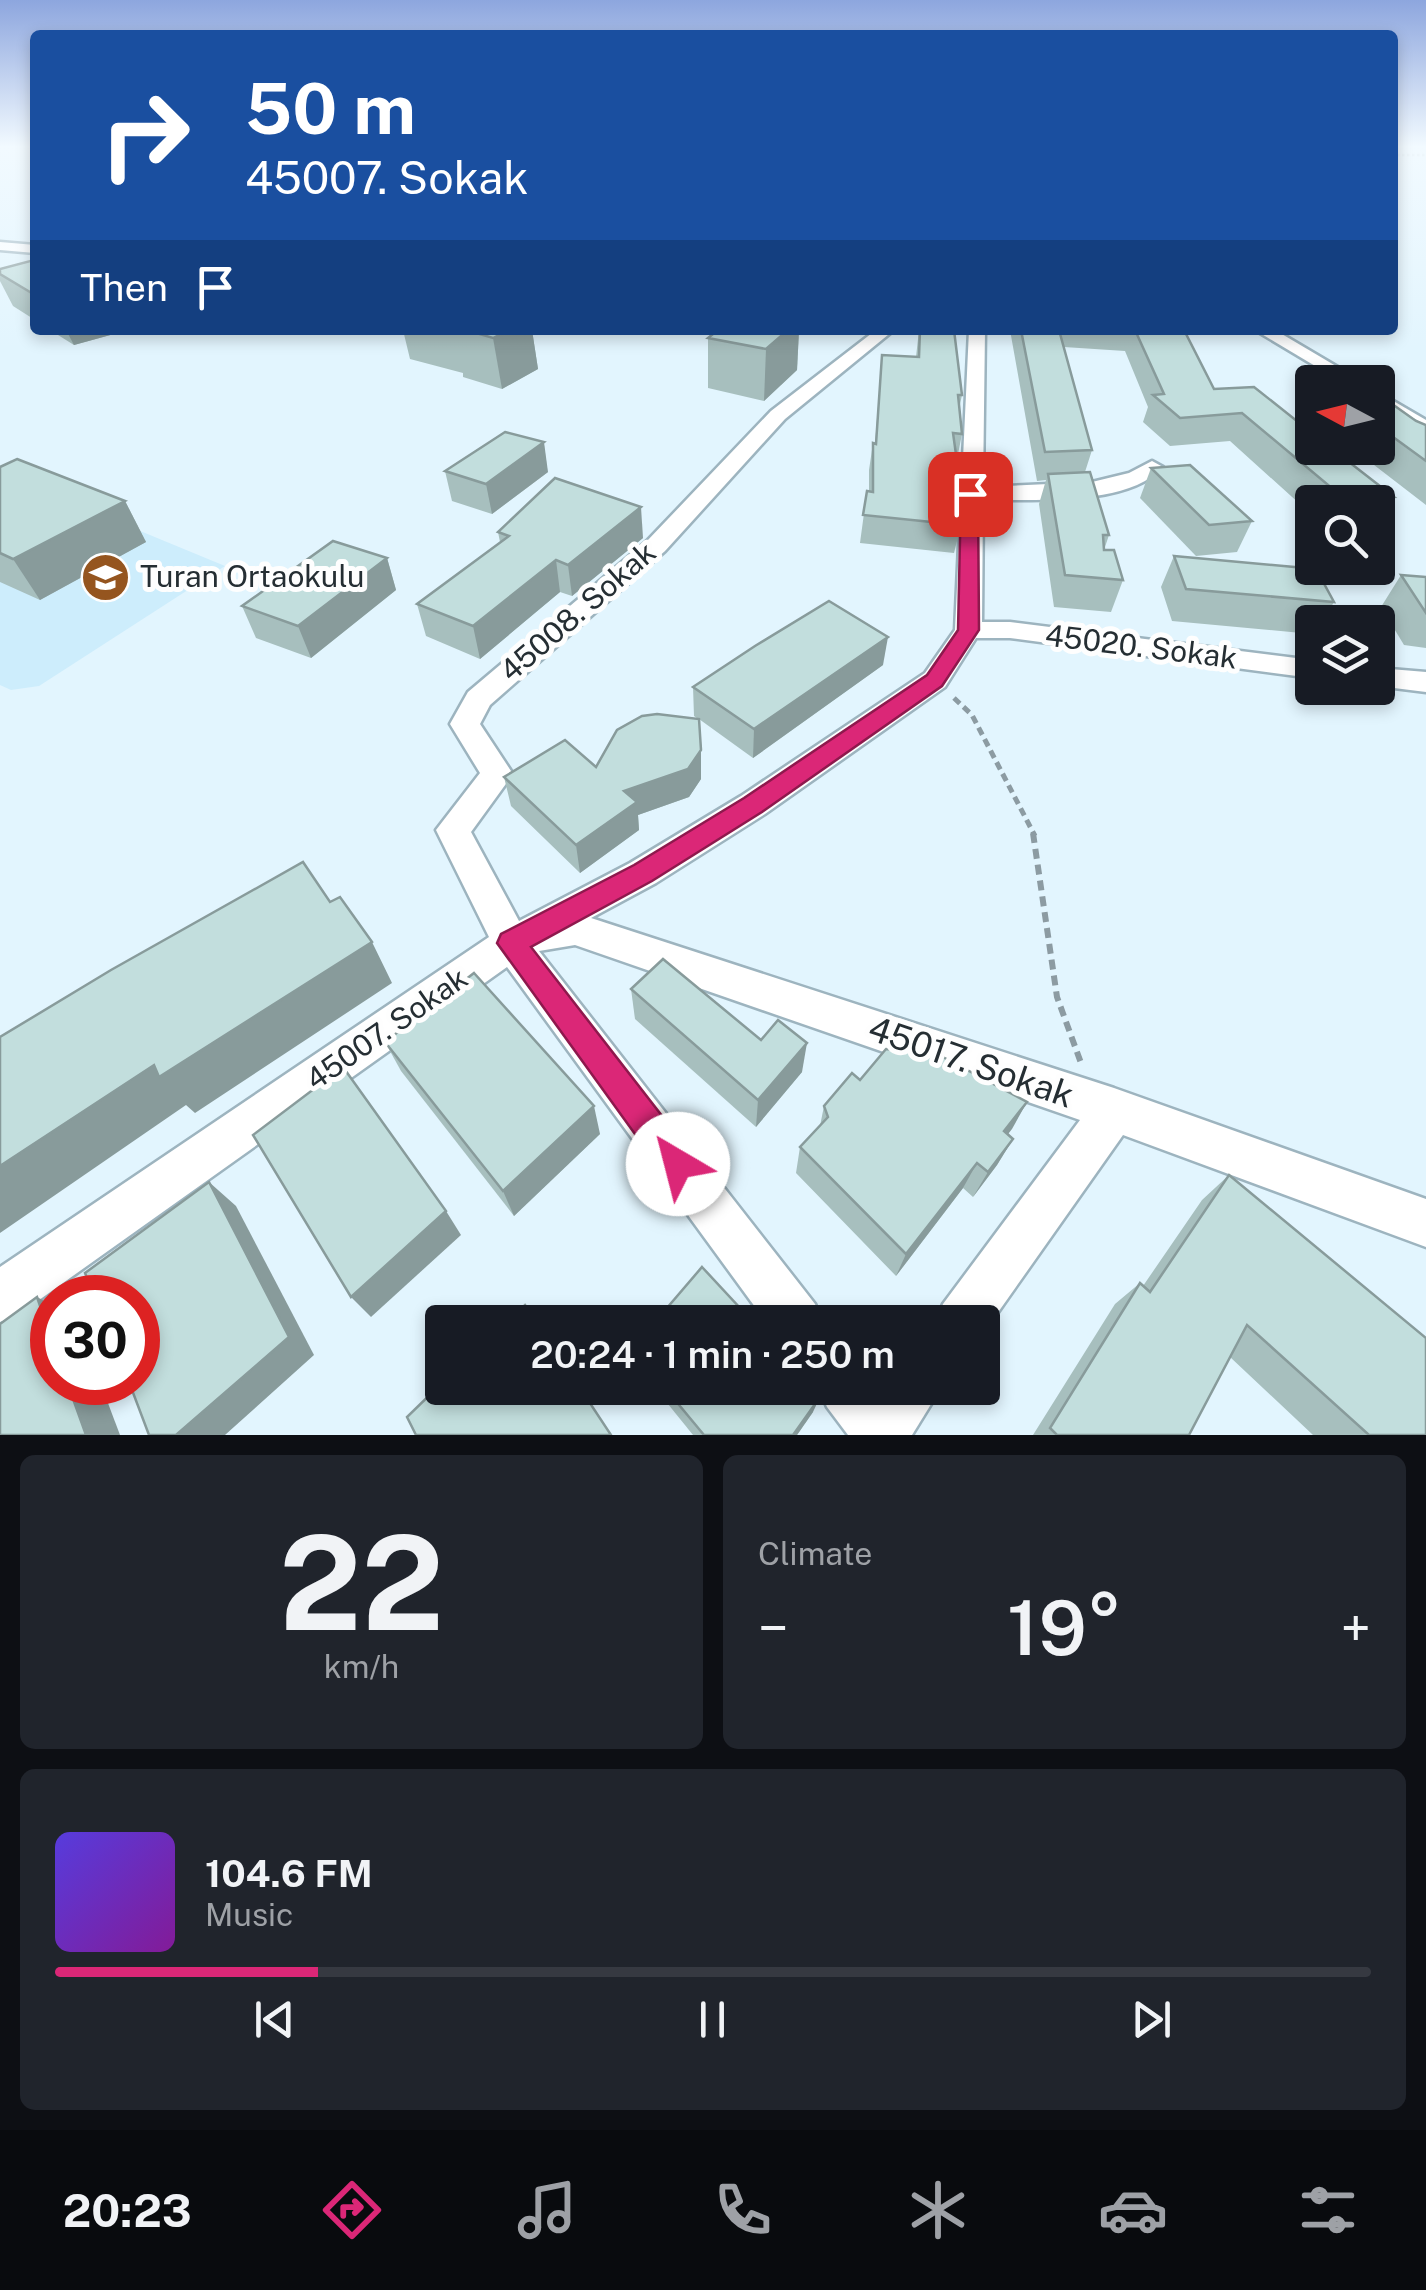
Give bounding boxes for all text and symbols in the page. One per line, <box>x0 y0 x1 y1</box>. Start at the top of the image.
text: 50 m <box>245 67 416 150</box>
icon: right <box>80 70 210 200</box>
text: 45007. Sokak <box>245 151 528 204</box>
icon: arrive <box>188 260 243 315</box>
text: Then <box>80 265 168 310</box>
north arrow <box>1295 365 1395 465</box>
map controls <box>1295 365 1395 705</box>
pin <box>928 452 1013 537</box>
icon: arrive <box>943 467 998 522</box>
button: search <box>1295 485 1395 585</box>
street label: 45008. Sokak <box>492 534 662 689</box>
school or university icon: Turan Ortaokulu <box>79 551 131 603</box>
place label: Turan Ortaokulu <box>140 558 364 594</box>
button: layers <box>1295 605 1395 705</box>
street label: 45020. Sokak <box>1043 616 1239 676</box>
street label: 45007. Sokak <box>299 959 474 1097</box>
street label: 45017. Sokak <box>863 1007 1079 1116</box>
position arrow <box>626 1112 730 1216</box>
speed limit sign: 30 <box>30 1275 160 1405</box>
text: 20:24 · 1 min · 250 m <box>530 1332 895 1377</box>
text: 22 <box>279 1507 444 1659</box>
text: Climate <box>758 1535 872 1572</box>
text: 19° <box>1007 1584 1122 1672</box>
text: − <box>758 1596 789 1660</box>
text: + <box>1340 1596 1371 1660</box>
text: km/h <box>324 1648 399 1685</box>
text: 104.6 FM <box>205 1851 373 1896</box>
text: Music <box>205 1896 293 1933</box>
icon: previous <box>247 1992 302 2047</box>
icon: pause <box>685 1992 740 2047</box>
icon: next <box>1124 1992 1179 2047</box>
icon: directions <box>317 2175 387 2245</box>
icon: music <box>512 2175 582 2245</box>
icon: phone <box>708 2175 778 2245</box>
icon: climate <box>903 2175 973 2245</box>
icon: car <box>1098 2175 1168 2245</box>
icon: filters <box>1293 2175 1363 2245</box>
text: 20:23 <box>63 2184 192 2237</box>

